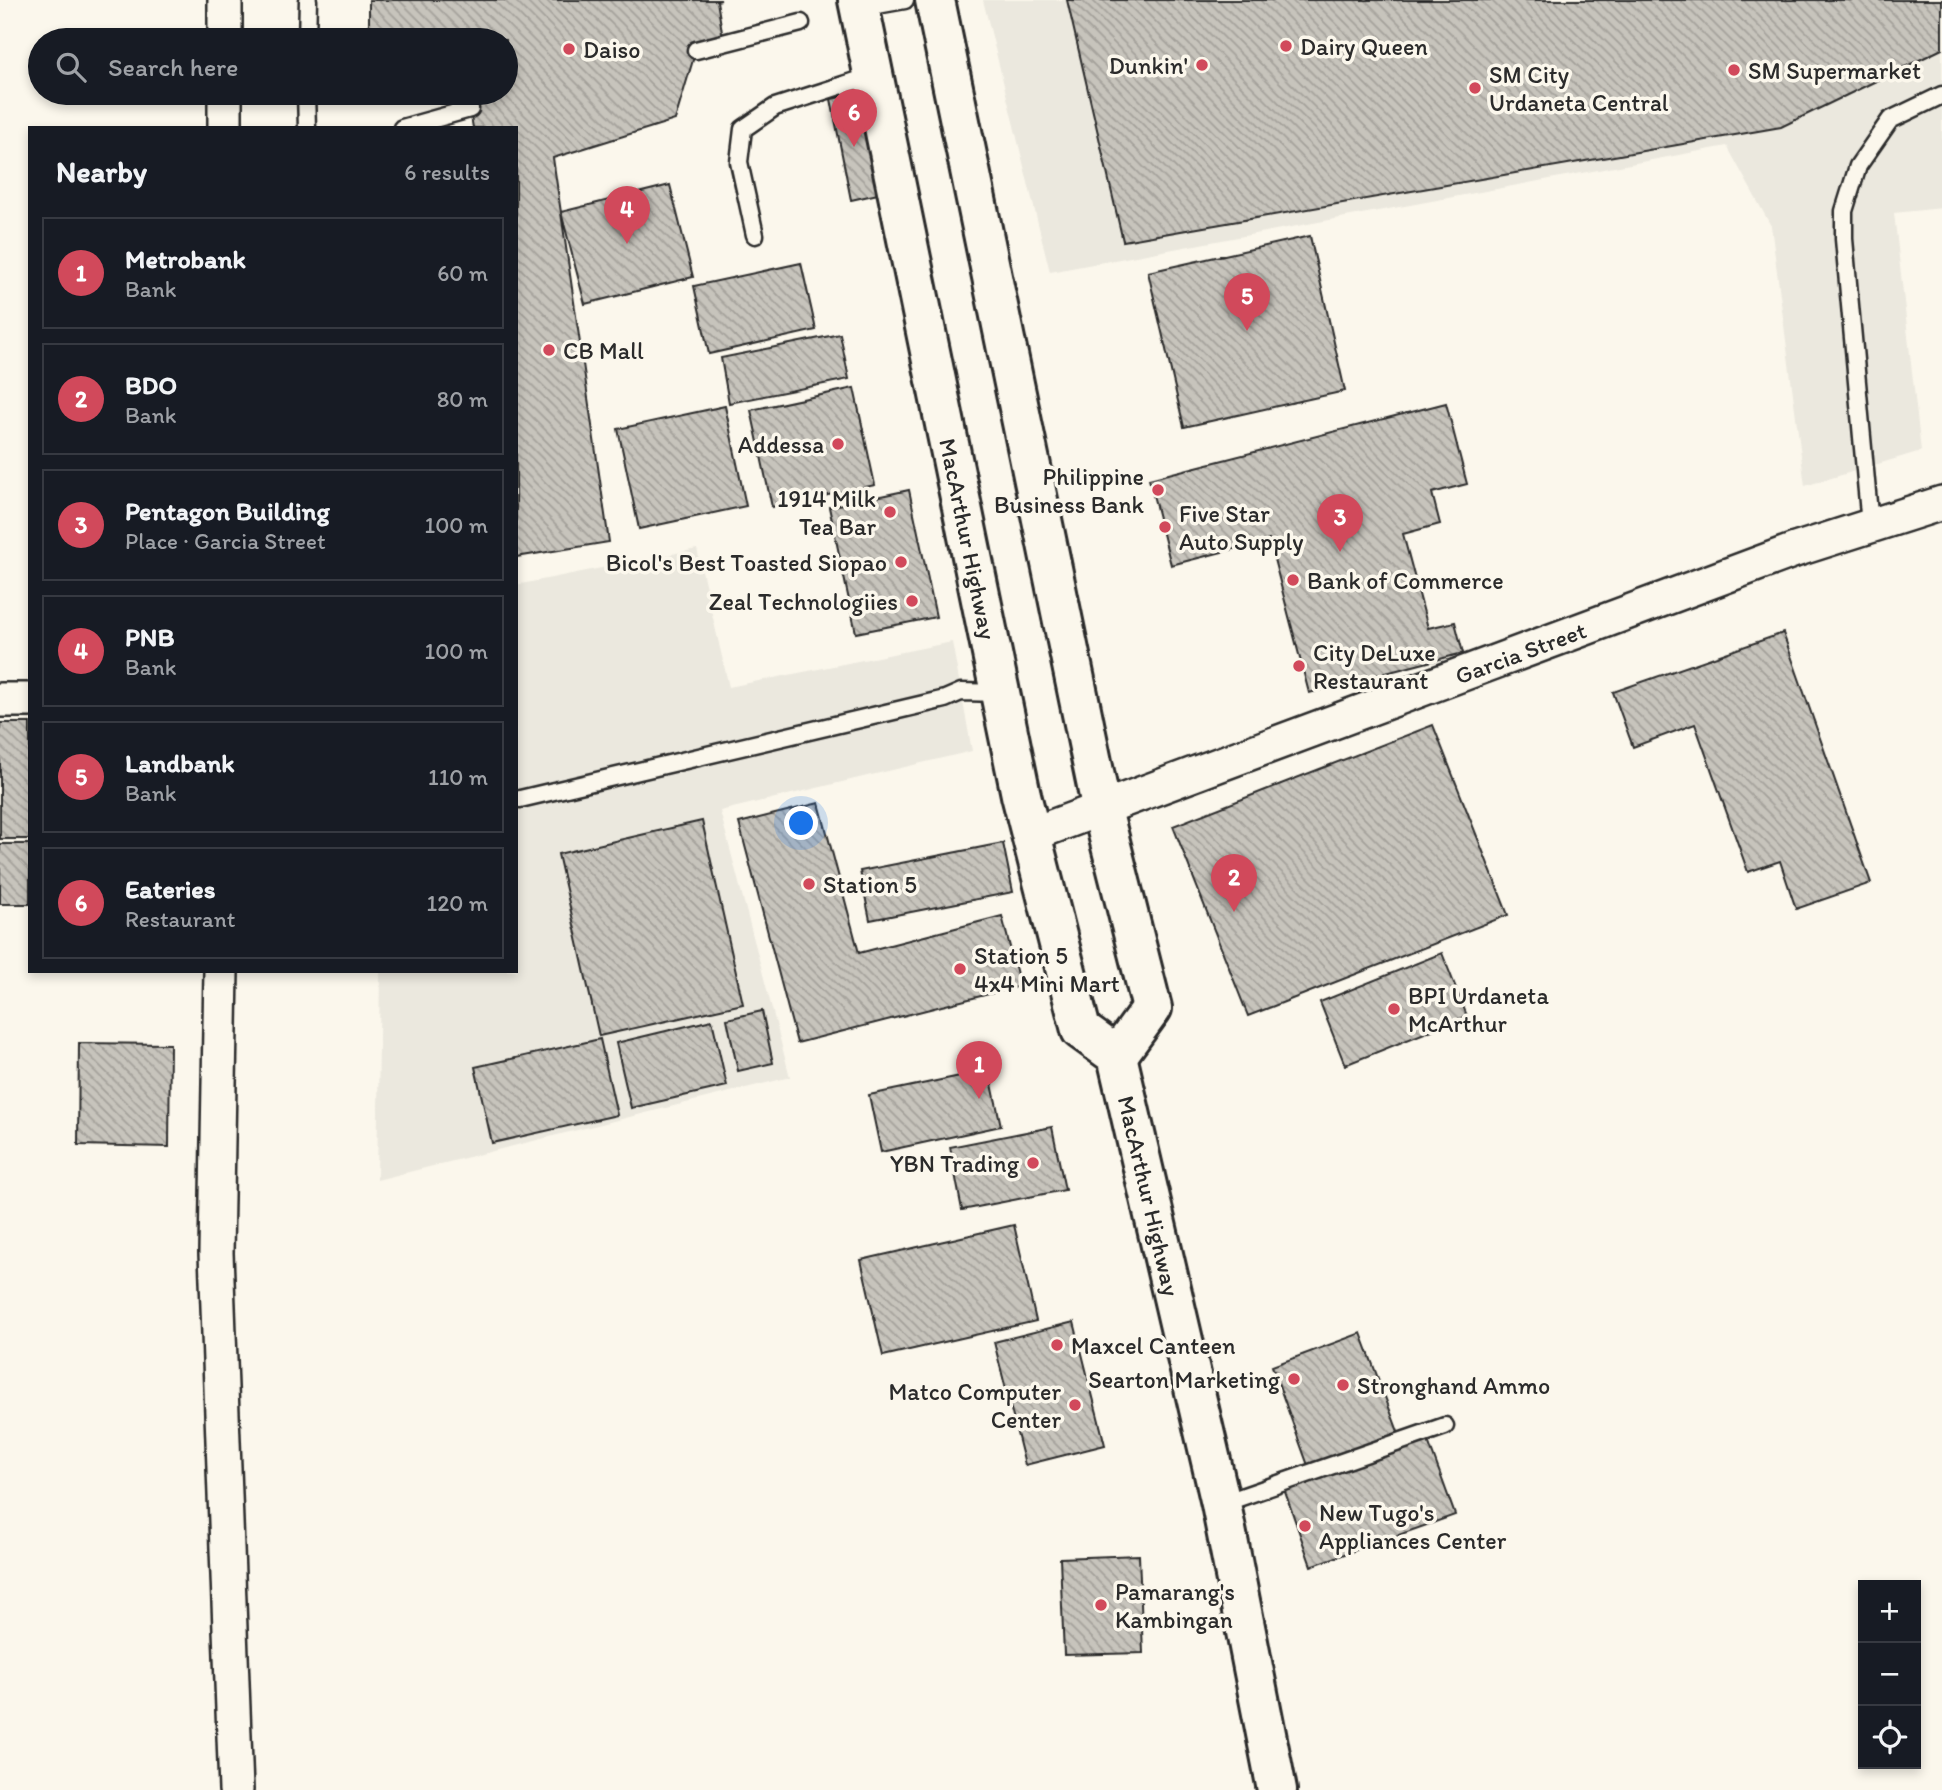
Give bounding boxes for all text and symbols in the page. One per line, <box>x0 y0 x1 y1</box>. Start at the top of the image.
search box <box>28 28 518 105</box>
place label: Dairy Queen <box>1300 32 1428 61</box>
place label: Daiso <box>583 35 640 64</box>
marker: Dairy Queen <box>1278 38 1294 54</box>
marker: Daiso <box>561 41 577 57</box>
icon: search <box>52 48 90 86</box>
text: Search here <box>108 51 238 83</box>
place label: Dunkin' <box>1109 51 1188 80</box>
place label: SM Supermarket <box>1748 56 1921 85</box>
marker: Dunkin' <box>1194 57 1210 73</box>
place label: SM City Urdaneta Central <box>1489 60 1669 117</box>
marker: SM Supermarket <box>1726 62 1742 78</box>
marker: SM City Urdaneta Central <box>1467 80 1483 96</box>
pin: 6 <box>831 89 877 147</box>
text: Nearby <box>56 153 147 190</box>
text: 6 results <box>404 158 490 186</box>
pin: 4 <box>604 186 650 244</box>
text: Metrobank <box>125 243 246 275</box>
text: 1 <box>76 259 86 287</box>
text: 60 m <box>437 259 488 287</box>
pin: 5 <box>1224 273 1270 331</box>
text: Bank <box>125 275 177 303</box>
place label: CB Mall <box>563 336 644 365</box>
marker: CB Mall <box>541 342 557 358</box>
text: BDO <box>125 369 177 401</box>
text: 2 <box>75 385 87 413</box>
text: 80 m <box>437 385 488 413</box>
text: Bank <box>125 401 177 429</box>
place label: Addessa <box>738 430 824 459</box>
marker: Addessa <box>830 436 846 452</box>
street label: MacArthur Highway <box>934 436 1003 643</box>
place label: Philippine Business Bank <box>994 462 1145 519</box>
marker: Philippine Business Bank <box>1150 482 1166 498</box>
place label: 1914 Milk Tea Bar <box>777 484 876 541</box>
pin: 3 <box>1317 494 1363 552</box>
text: Pentagon Building <box>125 495 330 527</box>
place label: Five Star Auto Supply <box>1179 499 1303 556</box>
marker: 1914 Milk Tea Bar <box>882 504 898 520</box>
text: 3 <box>75 511 87 539</box>
text: 100 m <box>424 511 488 539</box>
marker: Five Star Auto Supply <box>1157 519 1173 535</box>
text: Place · Garcia Street <box>125 527 326 555</box>
place label: Bicol's Best Toasted Siopao <box>606 548 887 577</box>
marker: Bicol's Best Toasted Siopao <box>893 554 909 570</box>
place label: Bank of Commerce <box>1307 566 1504 595</box>
marker: Bank of Commerce <box>1285 572 1301 588</box>
place label: Zeal Technologiies <box>709 587 898 616</box>
marker: Zeal Technologiies <box>904 593 920 609</box>
street label: Garcia Street <box>1451 615 1590 690</box>
text: PNB <box>125 621 174 653</box>
text: 4 <box>74 637 88 665</box>
text: 100 m <box>424 637 488 665</box>
place label: City DeLuxe Restaurant <box>1313 638 1436 695</box>
text: Bank <box>125 653 177 681</box>
marker: City DeLuxe Restaurant <box>1291 658 1307 674</box>
text: Landbank <box>125 747 235 779</box>
text: 5 <box>75 763 87 791</box>
text: 110 m <box>428 763 488 791</box>
text: Bank <box>125 779 177 807</box>
your location <box>784 806 818 840</box>
pin: 2 <box>1211 854 1257 912</box>
place label: Station 5 <box>823 870 917 899</box>
text: Eateries <box>125 873 215 905</box>
marker: Station 5 <box>801 876 817 892</box>
text: 6 <box>75 889 87 917</box>
text: 120 m <box>427 889 488 917</box>
text: Restaurant <box>125 905 235 933</box>
place label: Station 5 4x4 Mini Mart <box>974 941 1120 998</box>
marker: Station 5 4x4 Mini Mart <box>952 961 968 977</box>
place label: BPI Urdaneta McArthur <box>1408 981 1549 1038</box>
marker: BPI Urdaneta McArthur <box>1386 1001 1402 1017</box>
pin: 1 <box>956 1041 1002 1099</box>
street label: MacArthur Highway <box>1112 1093 1187 1299</box>
place label: YBN Trading <box>890 1149 1020 1178</box>
marker: YBN Trading <box>1025 1155 1041 1171</box>
place label: Maxcel Canteen <box>1071 1331 1236 1360</box>
marker: Maxcel Canteen <box>1049 1337 1065 1353</box>
place label: Searton Marketing <box>1088 1365 1281 1394</box>
marker: Searton Marketing <box>1286 1371 1302 1387</box>
place label: Stronghand Ammo <box>1357 1371 1550 1400</box>
place label: Matco Computer Center <box>889 1377 1061 1434</box>
marker: Stronghand Ammo <box>1335 1377 1351 1393</box>
marker: Matco Computer Center <box>1067 1397 1083 1413</box>
place label: New Tugo's Appliances Center <box>1319 1498 1507 1555</box>
marker: New Tugo's Appliances Center <box>1297 1518 1313 1534</box>
place label: Pamarang's Kambingan <box>1115 1577 1235 1634</box>
map controls <box>1858 1580 1921 1769</box>
button: + <box>1858 1580 1921 1643</box>
marker: Pamarang's Kambingan <box>1093 1597 1109 1613</box>
button: − <box>1858 1643 1921 1706</box>
button: locate <box>1858 1706 1921 1769</box>

